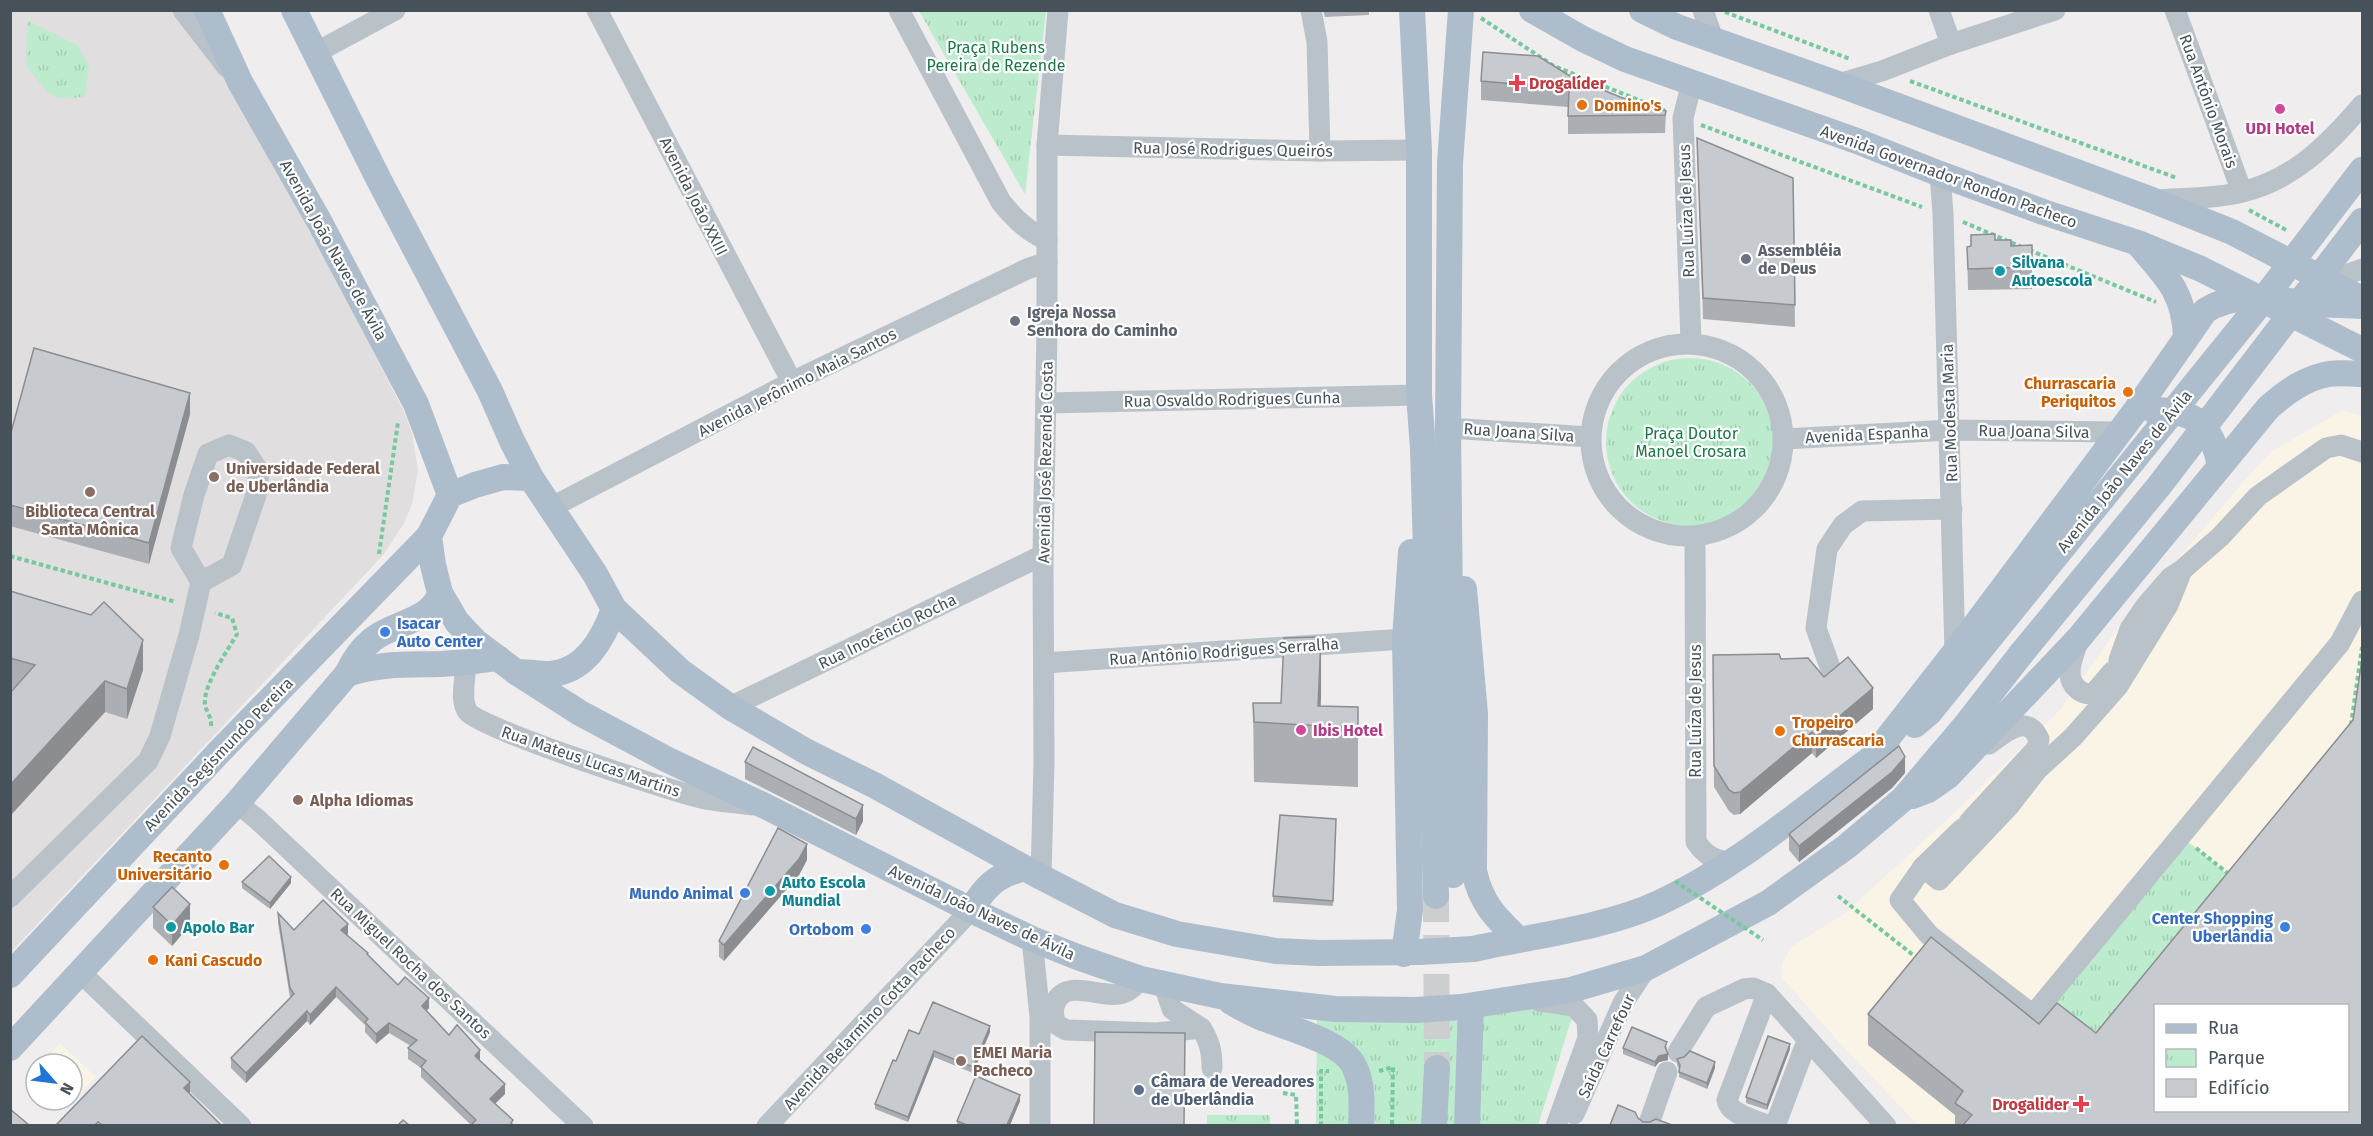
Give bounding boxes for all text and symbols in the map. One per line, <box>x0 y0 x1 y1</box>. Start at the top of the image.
street label: Rua Antônio Morais <box>2176 32 2242 171</box>
park label: Praça Rubens Pereira de Rezende <box>927 38 1065 75</box>
place label: Drogalíder <box>1529 74 1606 93</box>
marker: Drogalíder <box>1510 76 1524 90</box>
place label: Domino's <box>1594 96 1662 115</box>
marker: Domino's <box>1575 98 1589 112</box>
marker: UDI Hotel <box>2273 102 2287 116</box>
place label: UDI Hotel <box>2246 119 2315 138</box>
street label: Avenida Governador Rondon Pacheco <box>1818 121 2080 232</box>
street label: Avenida João XXIII <box>656 134 732 258</box>
street label: Rua José Rodrigues Queirós <box>1133 138 1333 161</box>
street label: Rua Luíza de Jesus <box>1675 144 1698 278</box>
street label: Avenida João Naves de Ávila <box>276 156 392 344</box>
place label: Assembléia de Deus <box>1757 241 1842 278</box>
marker: Assembléia de Deus <box>1739 252 1753 266</box>
place label: Silvana Autoescola <box>2011 253 2093 290</box>
marker: Silvana Autoescola <box>1993 264 2007 278</box>
place label: Igreja Nossa Senhora do Caminho <box>1027 303 1178 340</box>
marker: Igreja Nossa Senhora do Caminho <box>1008 314 1022 328</box>
street label: Avenida Jerônimo Maia Santos <box>695 324 899 441</box>
street label: Rua Modesta Maria <box>1938 343 1961 483</box>
street label: Avenida José Rezende Costa <box>1034 361 1057 563</box>
place label: Churrascaria Periquitos <box>2024 374 2116 411</box>
marker: Churrascaria Periquitos <box>2121 385 2135 399</box>
street label: Avenida João Naves de Ávila <box>2052 386 2196 556</box>
street label: Rua Osvaldo Rodrigues Cunha <box>1124 388 1340 411</box>
street label: Rua Joana Silva <box>1463 419 1575 446</box>
street label: Rua Joana Silva <box>1978 421 2090 442</box>
street label: Avenida Espanha <box>1805 422 1929 447</box>
park label: Praça Doutor Manoel Crosara <box>1635 424 1747 461</box>
place label: Universidade Federal de Uberlândia <box>226 459 380 496</box>
marker: Universidade Federal de Uberlândia <box>207 470 221 484</box>
marker: Biblioteca Central Santa Mônica <box>83 485 97 499</box>
place label: Biblioteca Central Santa Mônica <box>25 502 155 539</box>
street label: Rua Inocêncio Rocha <box>815 590 959 673</box>
place label: Isacar Auto Center <box>396 614 483 651</box>
marker: Isacar Auto Center <box>378 625 392 639</box>
street label: Rua Antônio Rodrigues Serralha <box>1108 634 1340 669</box>
street label: Rua Luíza de Jesus <box>1686 644 1705 778</box>
street label: Avenida Segismundo Pereira <box>140 674 297 835</box>
place label: Tropeiro Churrascaria <box>1792 713 1884 750</box>
place label: Ibis Hotel <box>1313 721 1383 740</box>
street label: Rua Mateus Lucas Martins <box>499 722 683 801</box>
marker: Ibis Hotel <box>1294 723 1308 737</box>
marker: Tropeiro Churrascaria <box>1773 724 1787 738</box>
place label: Alpha Idiomas <box>309 791 414 810</box>
marker: Alpha Idiomas <box>291 793 305 807</box>
place label: Recanto Universitário <box>117 847 212 884</box>
marker: Recanto Universitário <box>217 858 231 872</box>
street label: Avenida João Naves de Ávila <box>886 860 1078 964</box>
place label: Auto Escola Mundial <box>781 873 866 910</box>
street label: Rua Miguel Rocha dos Santos <box>326 884 495 1043</box>
place label: Mundo Animal <box>629 884 733 903</box>
marker: Auto Escola Mundial <box>763 884 777 898</box>
marker: Mundo Animal <box>738 886 752 900</box>
place label: Center Shopping Uberlândia <box>2152 909 2273 946</box>
place label: Apolo Bar <box>182 918 255 937</box>
marker: Apolo Bar <box>164 920 178 934</box>
place label: Ortobom <box>789 920 854 939</box>
marker: Center Shopping Uberlândia <box>2278 920 2292 934</box>
marker: Ortobom <box>859 922 873 936</box>
street label: Avenida Belarmino Cotta Pacheco <box>780 923 959 1114</box>
place label: Kani Cascudo <box>165 951 262 970</box>
marker: Kani Cascudo <box>146 953 160 967</box>
street label: Saída Carrefour <box>1574 990 1639 1101</box>
legend <box>2154 1004 2349 1112</box>
text: Rua <box>2208 1017 2239 1039</box>
place label: EMEI Maria Pacheco <box>973 1043 1052 1080</box>
text: Parque <box>2208 1047 2265 1069</box>
north arrow <box>24 1052 84 1112</box>
marker: EMEI Maria Pacheco <box>954 1054 968 1068</box>
place label: Câmara de Vereadores de Uberlândia <box>1151 1072 1314 1109</box>
text: Edifício <box>2208 1077 2270 1099</box>
text: N <box>56 1080 78 1098</box>
marker: Câmara de Vereadores de Uberlândia <box>1132 1083 1146 1097</box>
place label: Drogalider <box>1992 1095 2070 1114</box>
marker: Drogalider <box>2074 1097 2088 1111</box>

